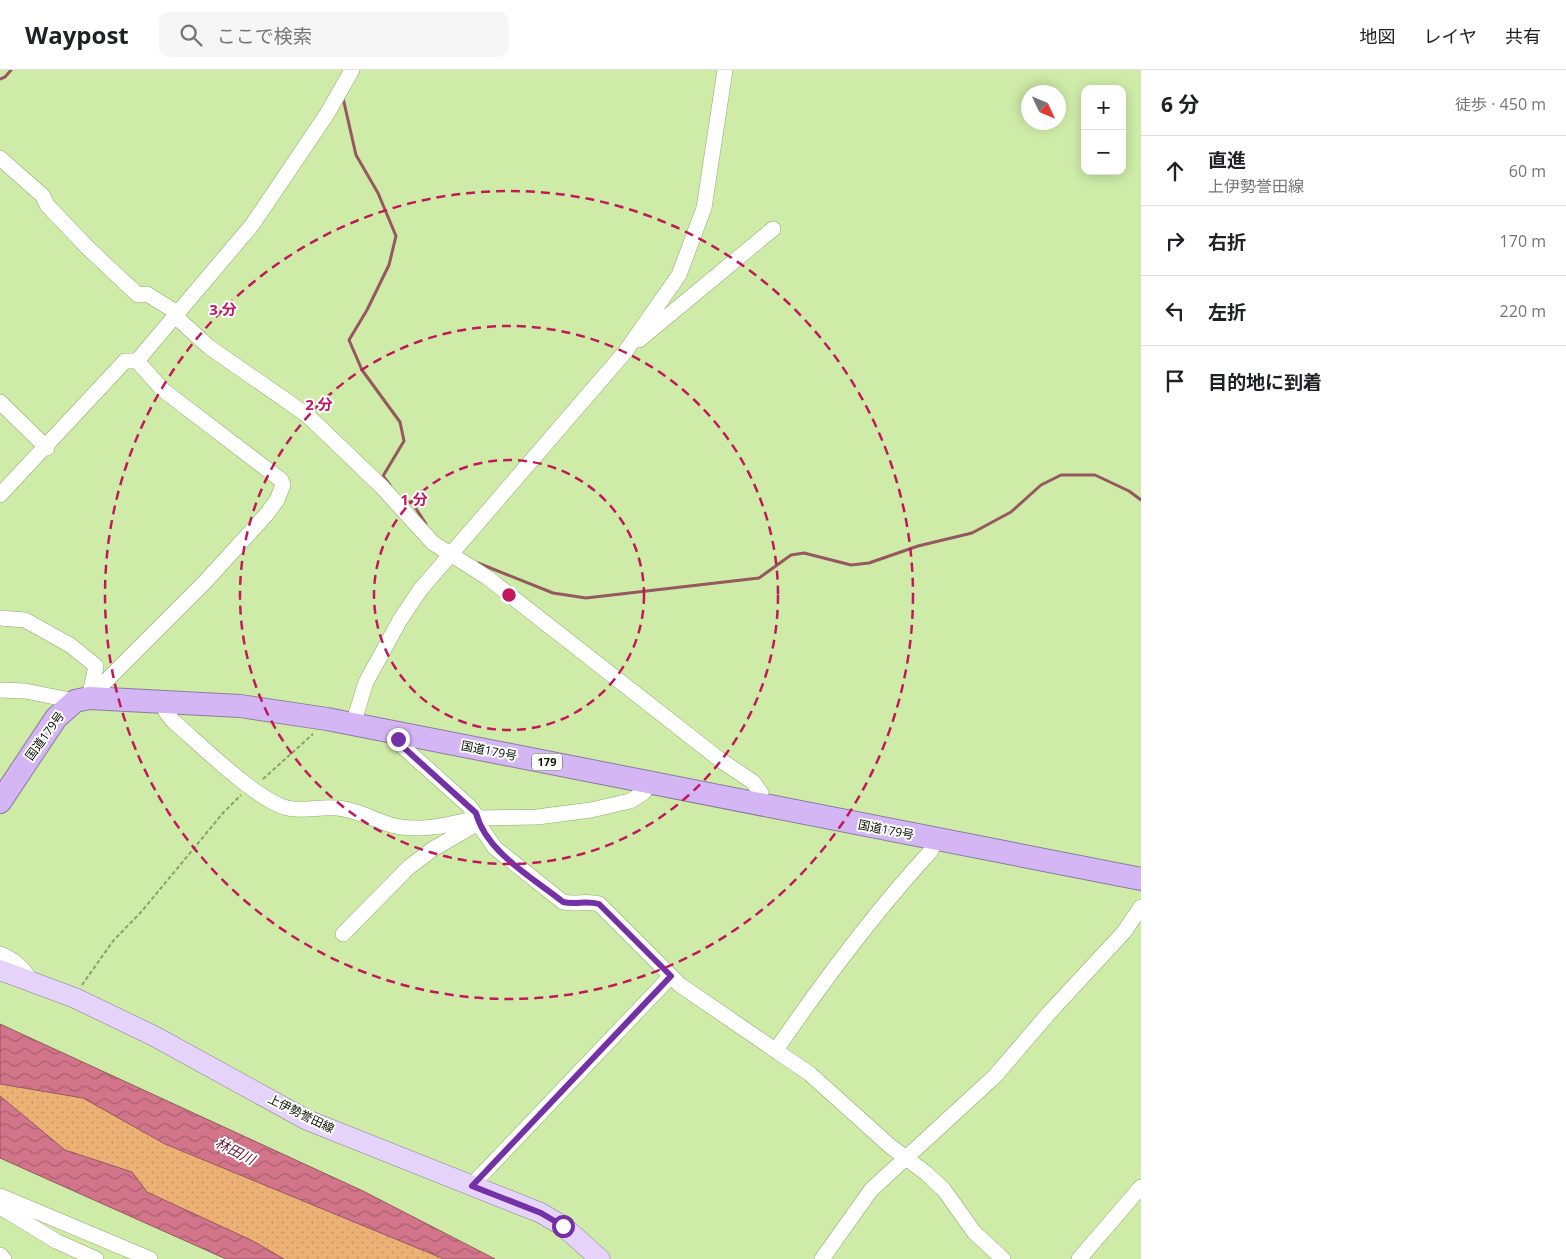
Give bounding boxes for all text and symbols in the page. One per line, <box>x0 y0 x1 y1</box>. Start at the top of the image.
search box <box>159 12 509 57</box>
text: Waypost <box>25 18 129 51</box>
icon: search <box>177 21 205 49</box>
text: ここで検索 <box>217 23 312 49</box>
text: 地図 <box>1360 24 1396 48</box>
text: レイヤ <box>1424 24 1477 48</box>
text: 共有 <box>1505 24 1541 48</box>
north arrow <box>1021 85 1066 130</box>
map controls <box>1081 85 1126 175</box>
button: + <box>1081 85 1126 130</box>
text: 6 分 <box>1161 90 1199 118</box>
text: 徒歩 · 450 m <box>1455 93 1546 115</box>
button: − <box>1081 130 1126 175</box>
text: 直進 <box>1208 147 1246 173</box>
icon: ahead <box>1161 157 1189 185</box>
text: 60 m <box>1509 160 1546 182</box>
text: 上伊勢誉田線 <box>1208 175 1304 197</box>
icon: right <box>1161 227 1189 255</box>
text: 右折 <box>1208 229 1246 255</box>
text: 170 m <box>1500 230 1546 252</box>
icon: left <box>1161 297 1189 325</box>
text: 3 分 <box>209 299 237 319</box>
text: 左折 <box>1208 299 1246 325</box>
text: 220 m <box>1500 300 1546 322</box>
icon: arrive <box>1161 367 1189 395</box>
text: 目的地に到着 <box>1208 369 1322 395</box>
text: 2 分 <box>305 394 333 414</box>
text: 1 分 <box>400 489 428 509</box>
centre of rings <box>500 586 518 604</box>
street label: 国道179号 <box>21 708 68 764</box>
route end <box>387 728 410 751</box>
street label: 国道179号 <box>460 737 518 764</box>
road number: 179 <box>532 754 562 770</box>
street label: 国道179号 <box>857 816 915 843</box>
street label: 上伊勢誉田線 <box>265 1090 337 1137</box>
water label: 林田川 <box>212 1133 260 1169</box>
route start <box>552 1215 575 1238</box>

